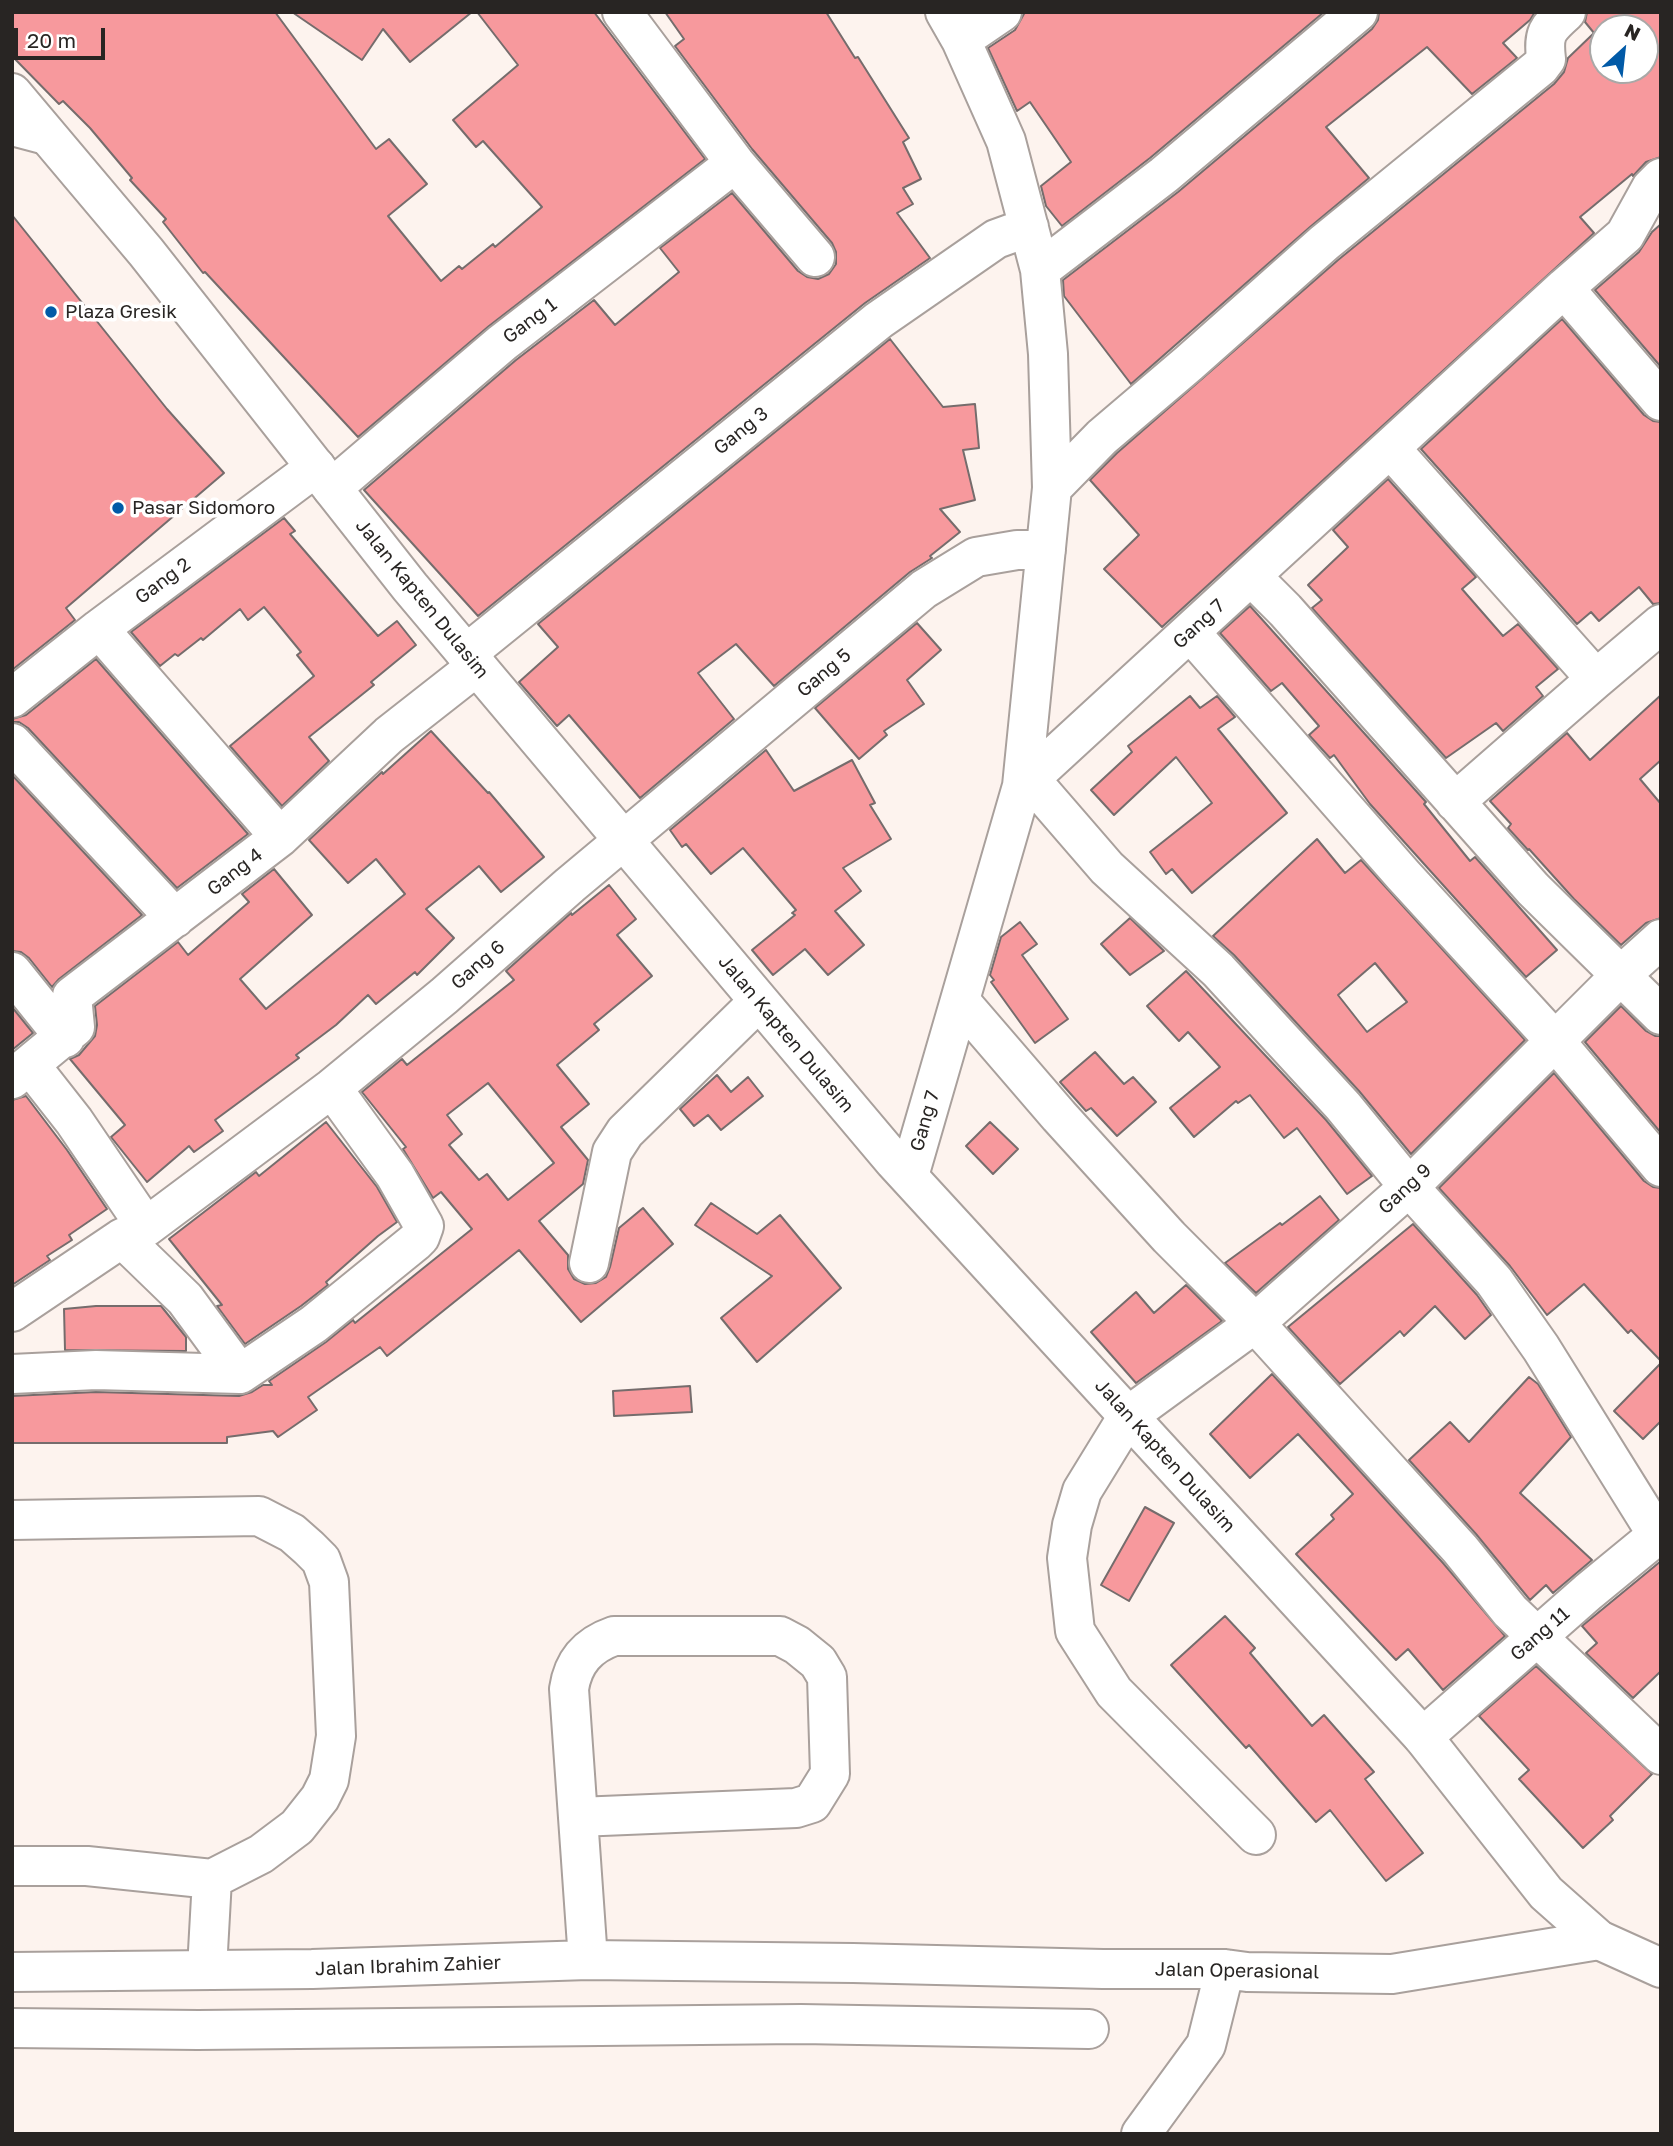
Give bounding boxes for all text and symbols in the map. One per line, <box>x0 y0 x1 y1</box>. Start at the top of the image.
scale bar <box>18 14 108 58</box>
north arrow <box>1589 14 1659 84</box>
text: N <box>1621 18 1645 45</box>
text: 20 m <box>27 27 76 53</box>
street label: Gang 1 <box>499 293 561 349</box>
place label: Plaza Gresik <box>65 301 177 323</box>
marker: Plaza Gresik <box>43 304 59 320</box>
street label: Gang 3 <box>709 402 773 460</box>
place label: Pasar Sidomoro <box>132 497 275 519</box>
marker: Pasar Sidomoro <box>110 500 126 516</box>
street label: Jalan Kapten Dulasim <box>351 515 493 683</box>
street label: Gang 2 <box>131 553 195 609</box>
street label: Gang 7 <box>1168 594 1230 654</box>
street label: Gang 5 <box>792 644 856 702</box>
street label: Gang 4 <box>203 843 267 901</box>
street label: Gang 6 <box>446 935 510 995</box>
street label: Jalan Kapten Dulasim <box>713 951 859 1117</box>
street label: Gang 7 <box>905 1088 945 1154</box>
street label: Gang 9 <box>1374 1159 1436 1219</box>
street label: Jalan Kapten Dulasim <box>1090 1375 1240 1537</box>
street label: Gang 11 <box>1506 1602 1574 1666</box>
street label: Jalan Ibrahim Zahier <box>315 1951 501 1981</box>
street label: Jalan Operasional <box>1155 1958 1319 1984</box>

